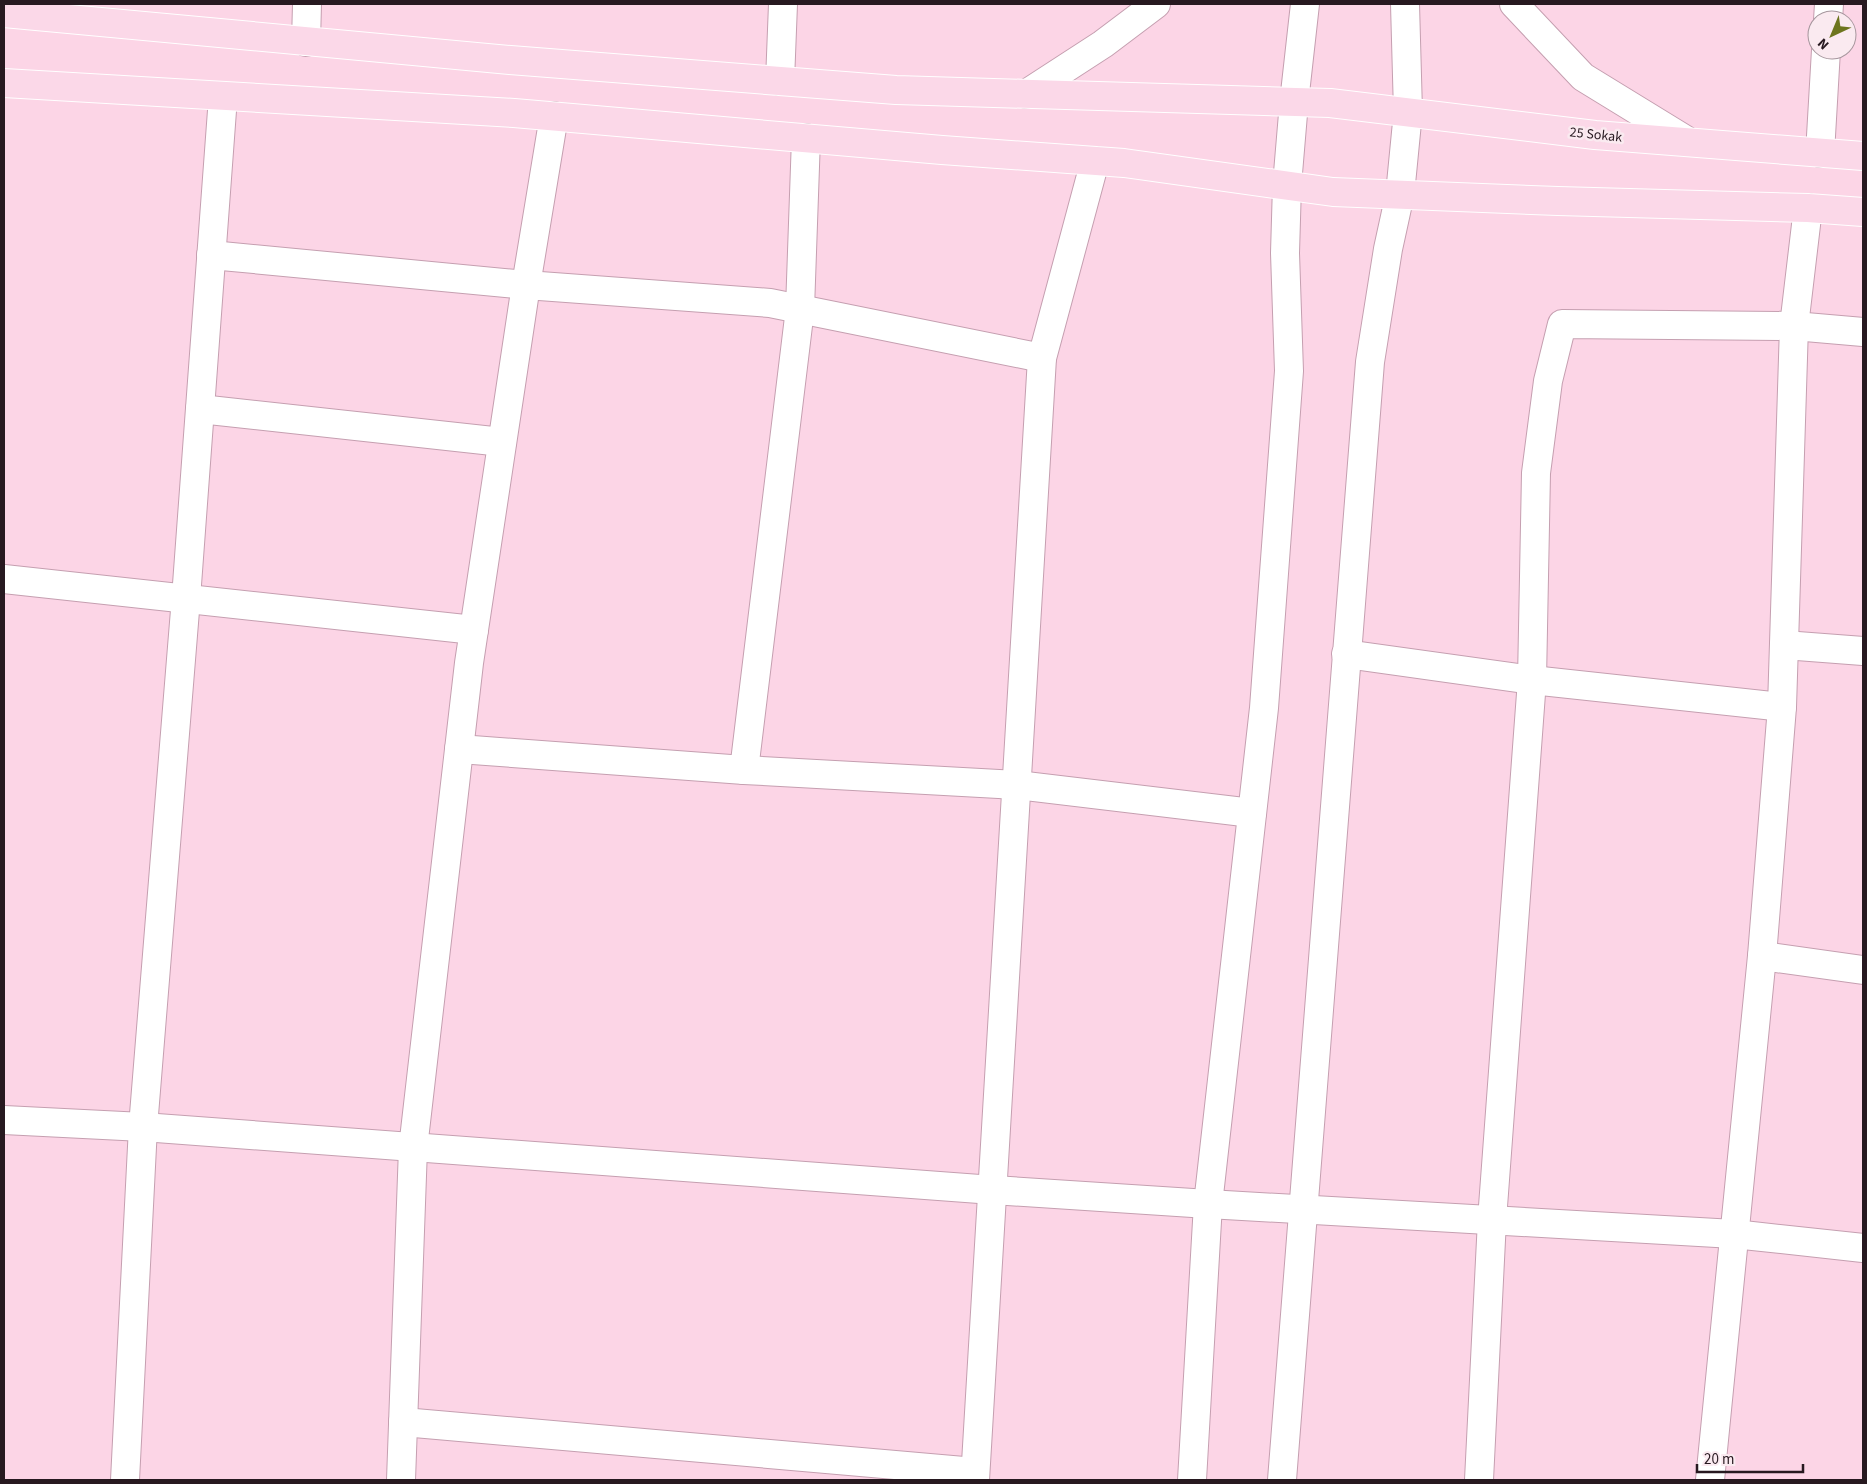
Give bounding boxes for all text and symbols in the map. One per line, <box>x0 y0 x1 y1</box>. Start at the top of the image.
north arrow <box>1807 10 1857 60</box>
text: N <box>1813 33 1834 54</box>
street label: 25 Sokak <box>1569 122 1623 148</box>
scale bar <box>1697 1442 1803 1474</box>
text: 20 m <box>1704 1449 1734 1470</box>

